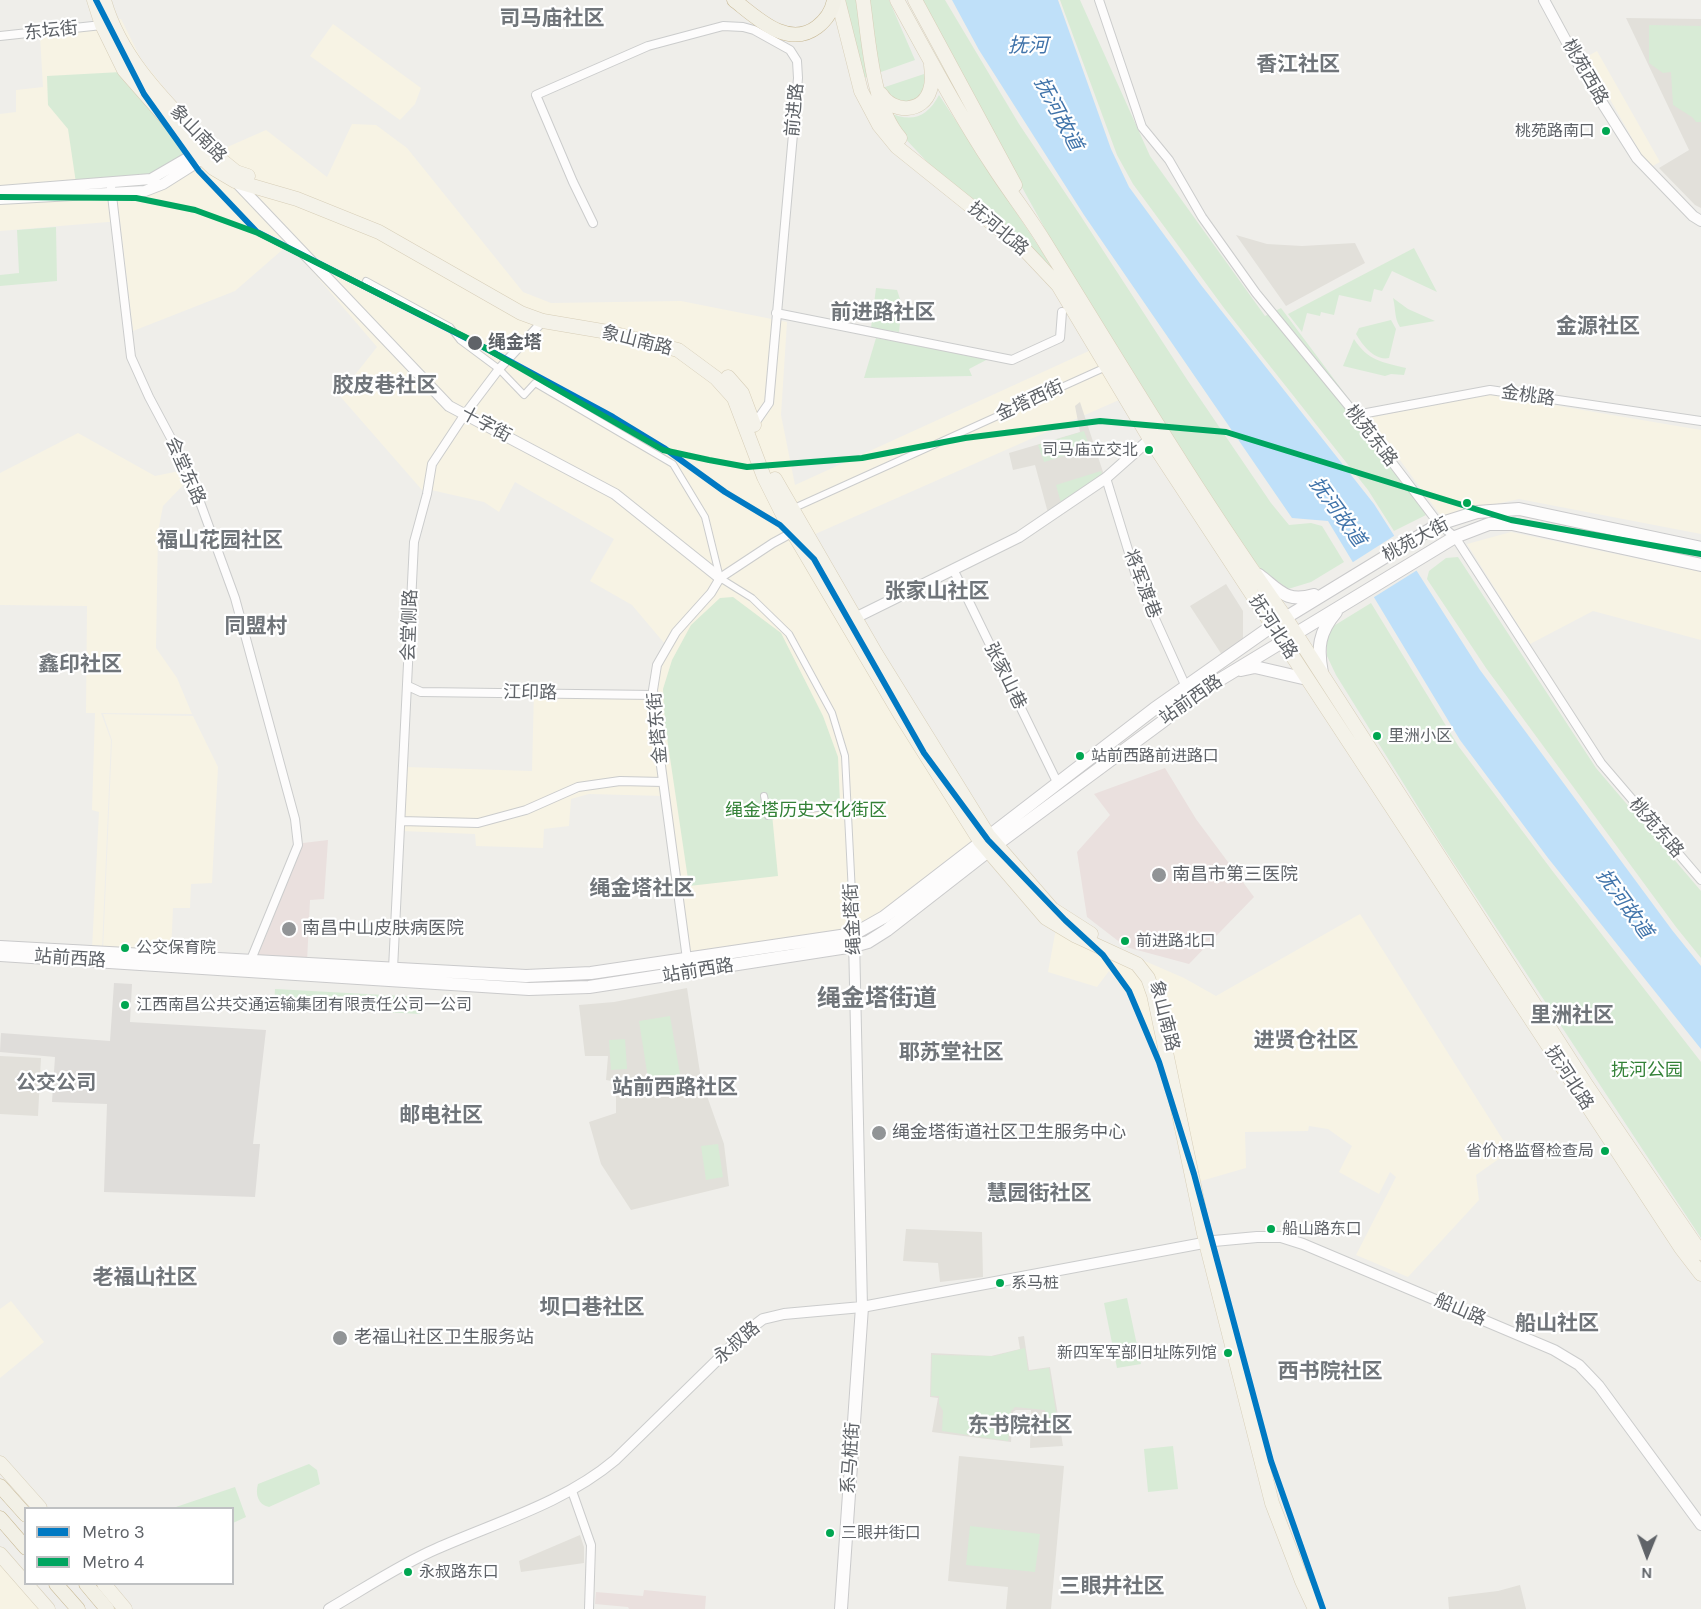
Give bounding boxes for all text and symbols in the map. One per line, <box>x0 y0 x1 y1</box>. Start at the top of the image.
district label: 司马庙社区 <box>500 6 604 32</box>
street label: 东坛街 <box>23 17 79 45</box>
water label: 抚河 <box>1008 34 1048 58</box>
street label: 桃苑西路 <box>1558 35 1612 109</box>
district label: 香江社区 <box>1256 52 1340 78</box>
water label: 抚河故道 <box>1029 73 1087 155</box>
street label: 前进路 <box>782 82 808 138</box>
street label: 象山南路 <box>165 101 231 167</box>
place label: 桃苑路南口 <box>1515 121 1595 141</box>
marker: 桃苑路南口 <box>1600 125 1612 137</box>
street label: 抚河北路 <box>963 198 1033 260</box>
district label: 前进路社区 <box>831 300 935 326</box>
district label: 金源社区 <box>1556 314 1640 340</box>
street label: 象山南路 <box>599 322 675 360</box>
place label: 绳金塔 <box>488 332 542 354</box>
marker: 绳金塔 <box>466 334 484 352</box>
district label: 胶皮巷社区 <box>333 373 437 399</box>
street label: 金塔西街 <box>993 376 1067 426</box>
street label: 金桃路 <box>1500 382 1556 410</box>
street label: 桃苑东路 <box>1340 401 1402 471</box>
street label: 十字街 <box>457 403 515 447</box>
street label: 会堂东路 <box>160 434 210 508</box>
place label: 司马庙立交北 <box>1042 440 1138 460</box>
marker: 司马庙立交北 <box>1143 444 1155 456</box>
water label: 抚河故道 <box>1304 473 1370 551</box>
unlabelled marker <box>1461 497 1473 509</box>
street label: 桃苑大街 <box>1379 514 1453 566</box>
district label: 福山花园社区 <box>157 528 283 554</box>
street label: 将军渡巷 <box>1119 547 1165 621</box>
district label: 张家山社区 <box>885 579 989 605</box>
street label: 会堂侧路 <box>398 589 422 661</box>
street label: 抚河北路 <box>1244 591 1302 663</box>
district label: 同盟村 <box>225 614 287 640</box>
street label: 张家山巷 <box>980 639 1030 713</box>
district label: 鑫印社区 <box>38 652 122 678</box>
street label: 站前西路 <box>1155 671 1227 729</box>
street label: 江印路 <box>503 682 557 704</box>
street label: 金塔东街 <box>644 691 672 765</box>
place label: 里洲小区 <box>1388 726 1452 746</box>
marker: 里洲小区 <box>1371 730 1383 742</box>
place label: 站前西路前进路口 <box>1091 746 1219 766</box>
marker: 站前西路前进路口 <box>1074 750 1086 762</box>
street label: 桃苑东路 <box>1624 794 1688 862</box>
park label: 绳金塔历史文化街区 <box>725 800 887 822</box>
place label: 南昌市第三医院 <box>1172 864 1298 886</box>
water label: 抚河故道 <box>1591 865 1657 943</box>
marker: 南昌市第三医院 <box>1150 866 1168 884</box>
district label: 绳金塔社区 <box>590 876 694 902</box>
street label: 绳金塔街 <box>840 882 866 956</box>
place label: 南昌中山皮肤病医院 <box>302 918 464 940</box>
marker: 南昌中山皮肤病医院 <box>280 920 298 938</box>
place label: 前进路北口 <box>1136 931 1216 951</box>
marker: 前进路北口 <box>1119 935 1131 947</box>
place label: 公交保育院 <box>136 938 216 958</box>
marker: 公交保育院 <box>119 942 131 954</box>
street label: 站前西路 <box>33 946 107 972</box>
street label: 站前西路 <box>661 955 735 987</box>
street label: 象山南路 <box>1145 978 1183 1054</box>
district label: 绳金塔街道 <box>817 985 937 1013</box>
place label: 江西南昌公共交通运输集团有限责任公司一公司 <box>136 995 472 1015</box>
marker: 江西南昌公共交通运输集团有限责任公司一公司 <box>119 999 131 1011</box>
district label: 里洲社区 <box>1530 1003 1614 1029</box>
district label: 进贤仓社区 <box>1254 1028 1358 1054</box>
district label: 耶苏堂社区 <box>899 1040 1003 1066</box>
street label: 抚河北路 <box>1540 1042 1598 1114</box>
park label: 抚河公园 <box>1611 1060 1683 1082</box>
district label: 公交公司 <box>16 1071 96 1095</box>
district label: 站前西路社区 <box>612 1075 738 1101</box>
district label: 邮电社区 <box>399 1103 483 1129</box>
place label: 绳金塔街道社区卫生服务中心 <box>892 1122 1126 1144</box>
marker: 绳金塔街道社区卫生服务中心 <box>870 1124 888 1142</box>
place label: 省价格监督检查局 <box>1466 1141 1594 1161</box>
marker: 省价格监督检查局 <box>1599 1145 1611 1157</box>
district label: 慧园街社区 <box>987 1181 1091 1207</box>
place label: 船山路东口 <box>1282 1219 1362 1239</box>
marker: 船山路东口 <box>1265 1223 1277 1235</box>
district label: 老福山社区 <box>93 1265 197 1291</box>
place label: 系马桩 <box>1011 1273 1059 1293</box>
marker: 系马桩 <box>994 1277 1006 1289</box>
street label: 船山路 <box>1431 1290 1489 1330</box>
district label: 坝口巷社区 <box>540 1295 644 1321</box>
district label: 船山社区 <box>1515 1311 1599 1337</box>
street label: 永叔路 <box>710 1317 764 1369</box>
place label: 老福山社区卫生服务站 <box>354 1327 534 1349</box>
marker: 老福山社区卫生服务站 <box>331 1329 349 1347</box>
place label: 新四军军部旧址陈列馆 <box>1057 1343 1217 1363</box>
marker: 新四军军部旧址陈列馆 <box>1222 1347 1234 1359</box>
district label: 西书院社区 <box>1278 1359 1382 1385</box>
district label: 东书院社区 <box>968 1413 1072 1439</box>
street label: 系马桩街 <box>838 1421 864 1495</box>
legend <box>24 1507 234 1585</box>
text: Metro 3 <box>82 1521 145 1543</box>
place label: 三眼井街口 <box>841 1523 921 1543</box>
north arrow <box>1617 1525 1677 1585</box>
marker: 三眼井街口 <box>824 1527 836 1539</box>
text: Metro 4 <box>82 1551 144 1573</box>
place label: 永叔路东口 <box>419 1562 499 1582</box>
text: N <box>1641 1564 1653 1583</box>
marker: 永叔路东口 <box>402 1566 414 1578</box>
district label: 三眼井社区 <box>1060 1574 1164 1600</box>

